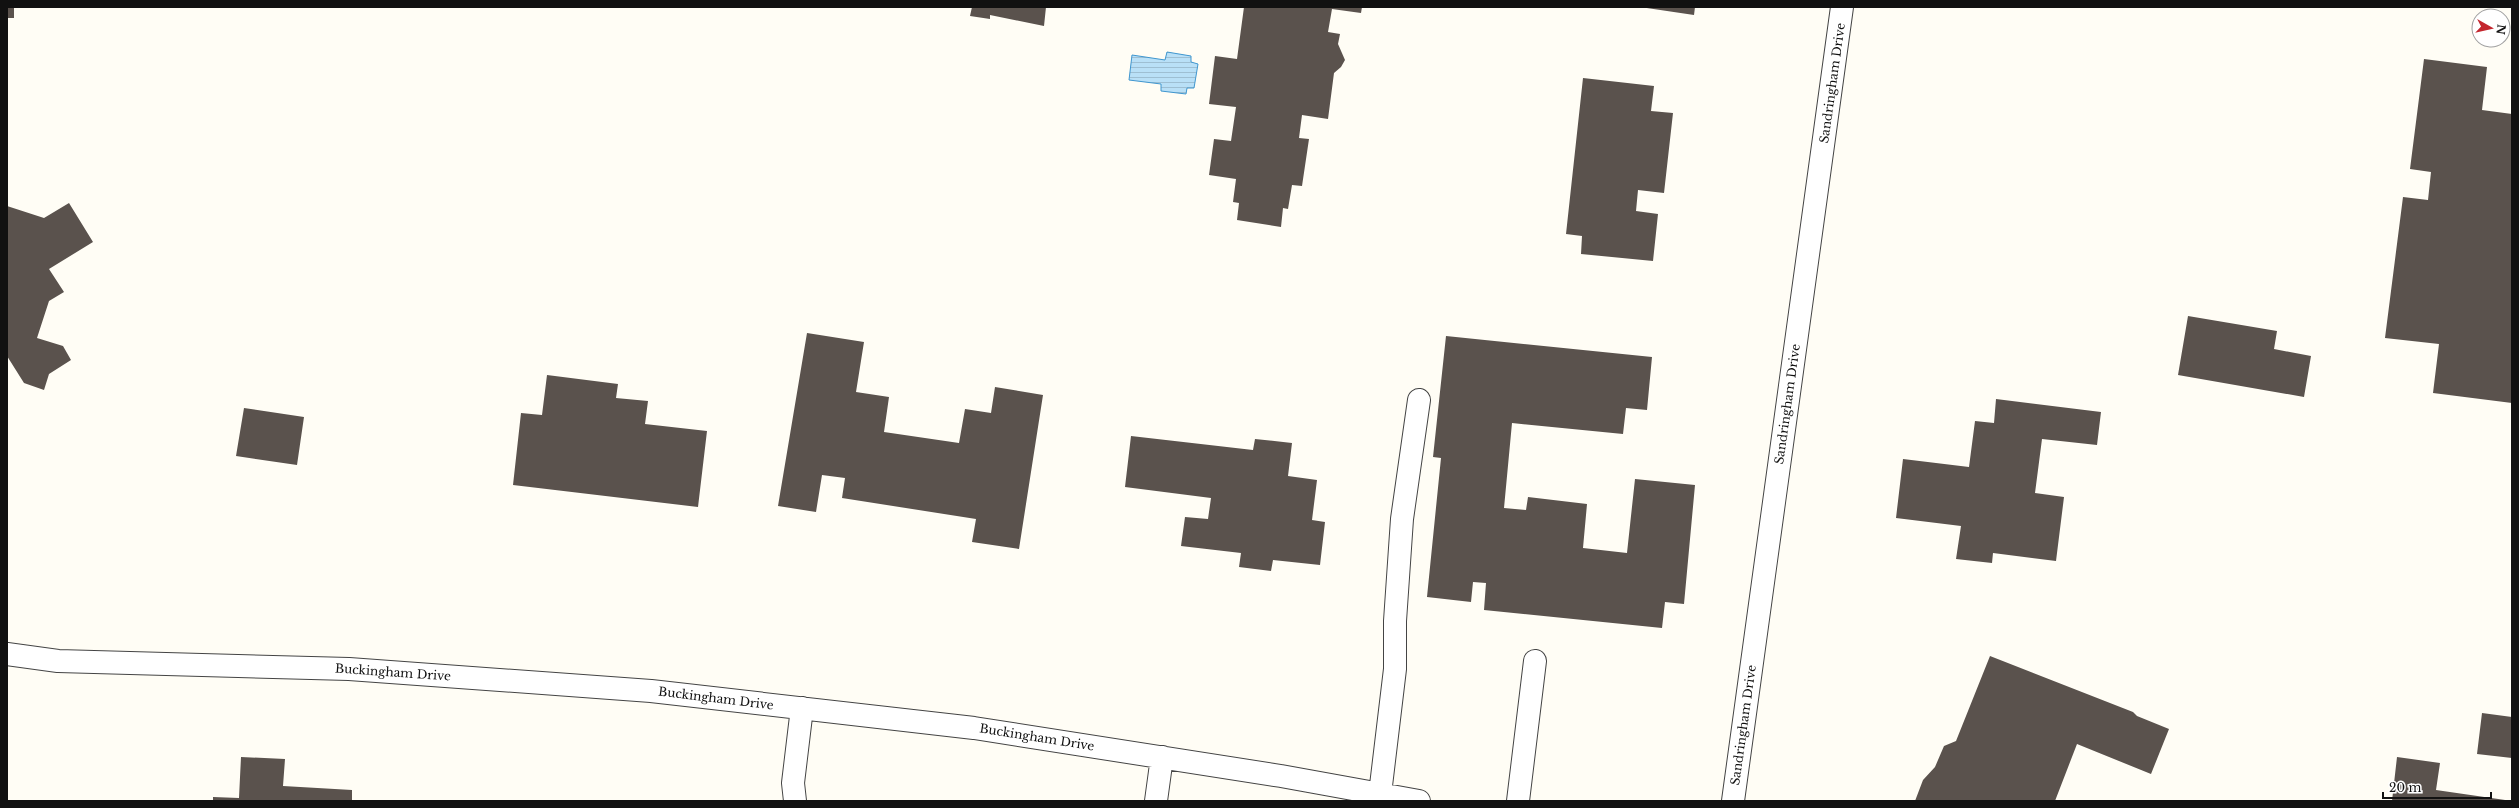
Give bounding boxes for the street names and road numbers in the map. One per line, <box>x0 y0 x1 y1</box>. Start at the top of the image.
street label: Sandringham Drive <box>1816 22 1848 144</box>
street label: Sandringham Drive <box>1771 343 1803 465</box>
street label: Buckingham Drive <box>335 660 452 684</box>
street label: Sandringham Drive <box>1727 664 1759 786</box>
street label: Buckingham Drive <box>657 683 775 713</box>
street label: Buckingham Drive <box>979 721 1096 754</box>

